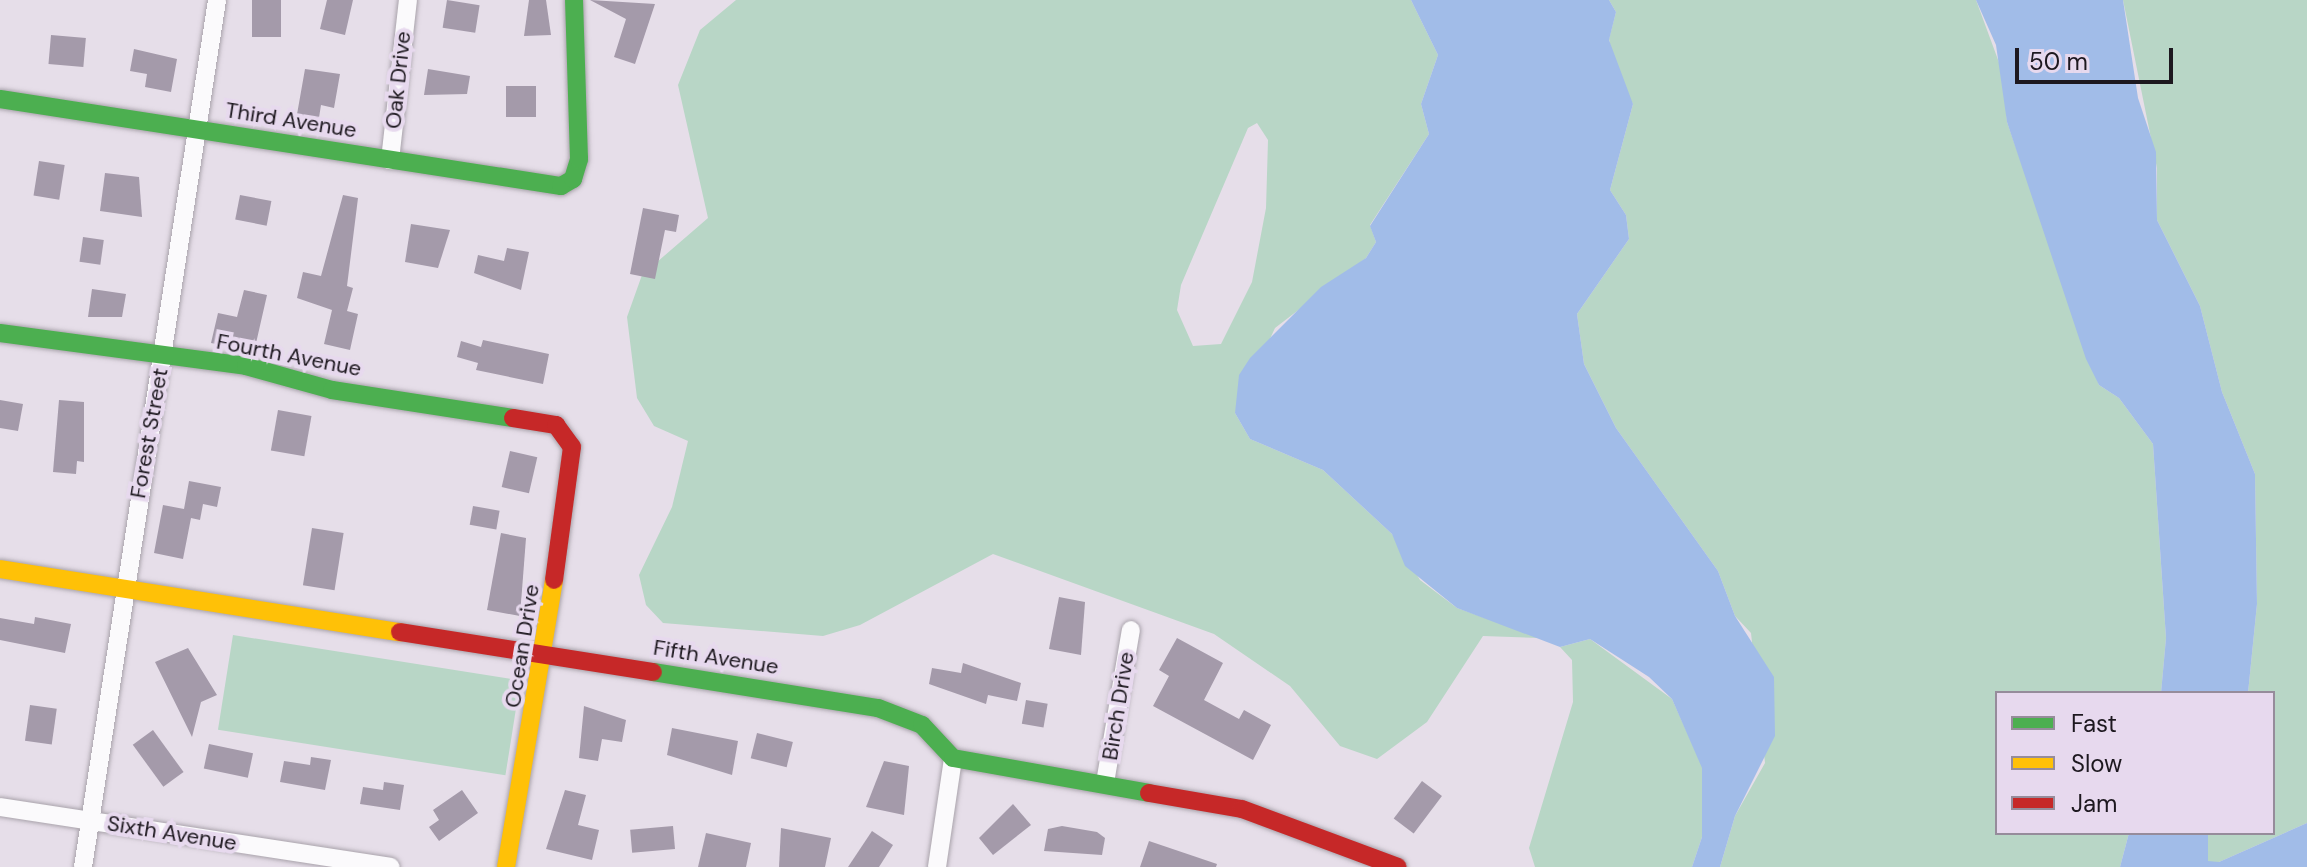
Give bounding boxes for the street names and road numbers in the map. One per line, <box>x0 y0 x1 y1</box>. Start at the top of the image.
street label: Oak Drive <box>380 30 416 130</box>
street label: Third Avenue <box>224 97 358 143</box>
street label: Fourth Avenue <box>214 328 364 382</box>
street label: Forest Street <box>125 366 173 500</box>
street label: Ocean Drive <box>499 582 545 710</box>
street label: Fifth Avenue <box>652 634 780 680</box>
street label: Birch Drive <box>1096 650 1140 762</box>
street label: Sixth Avenue <box>105 810 239 856</box>

